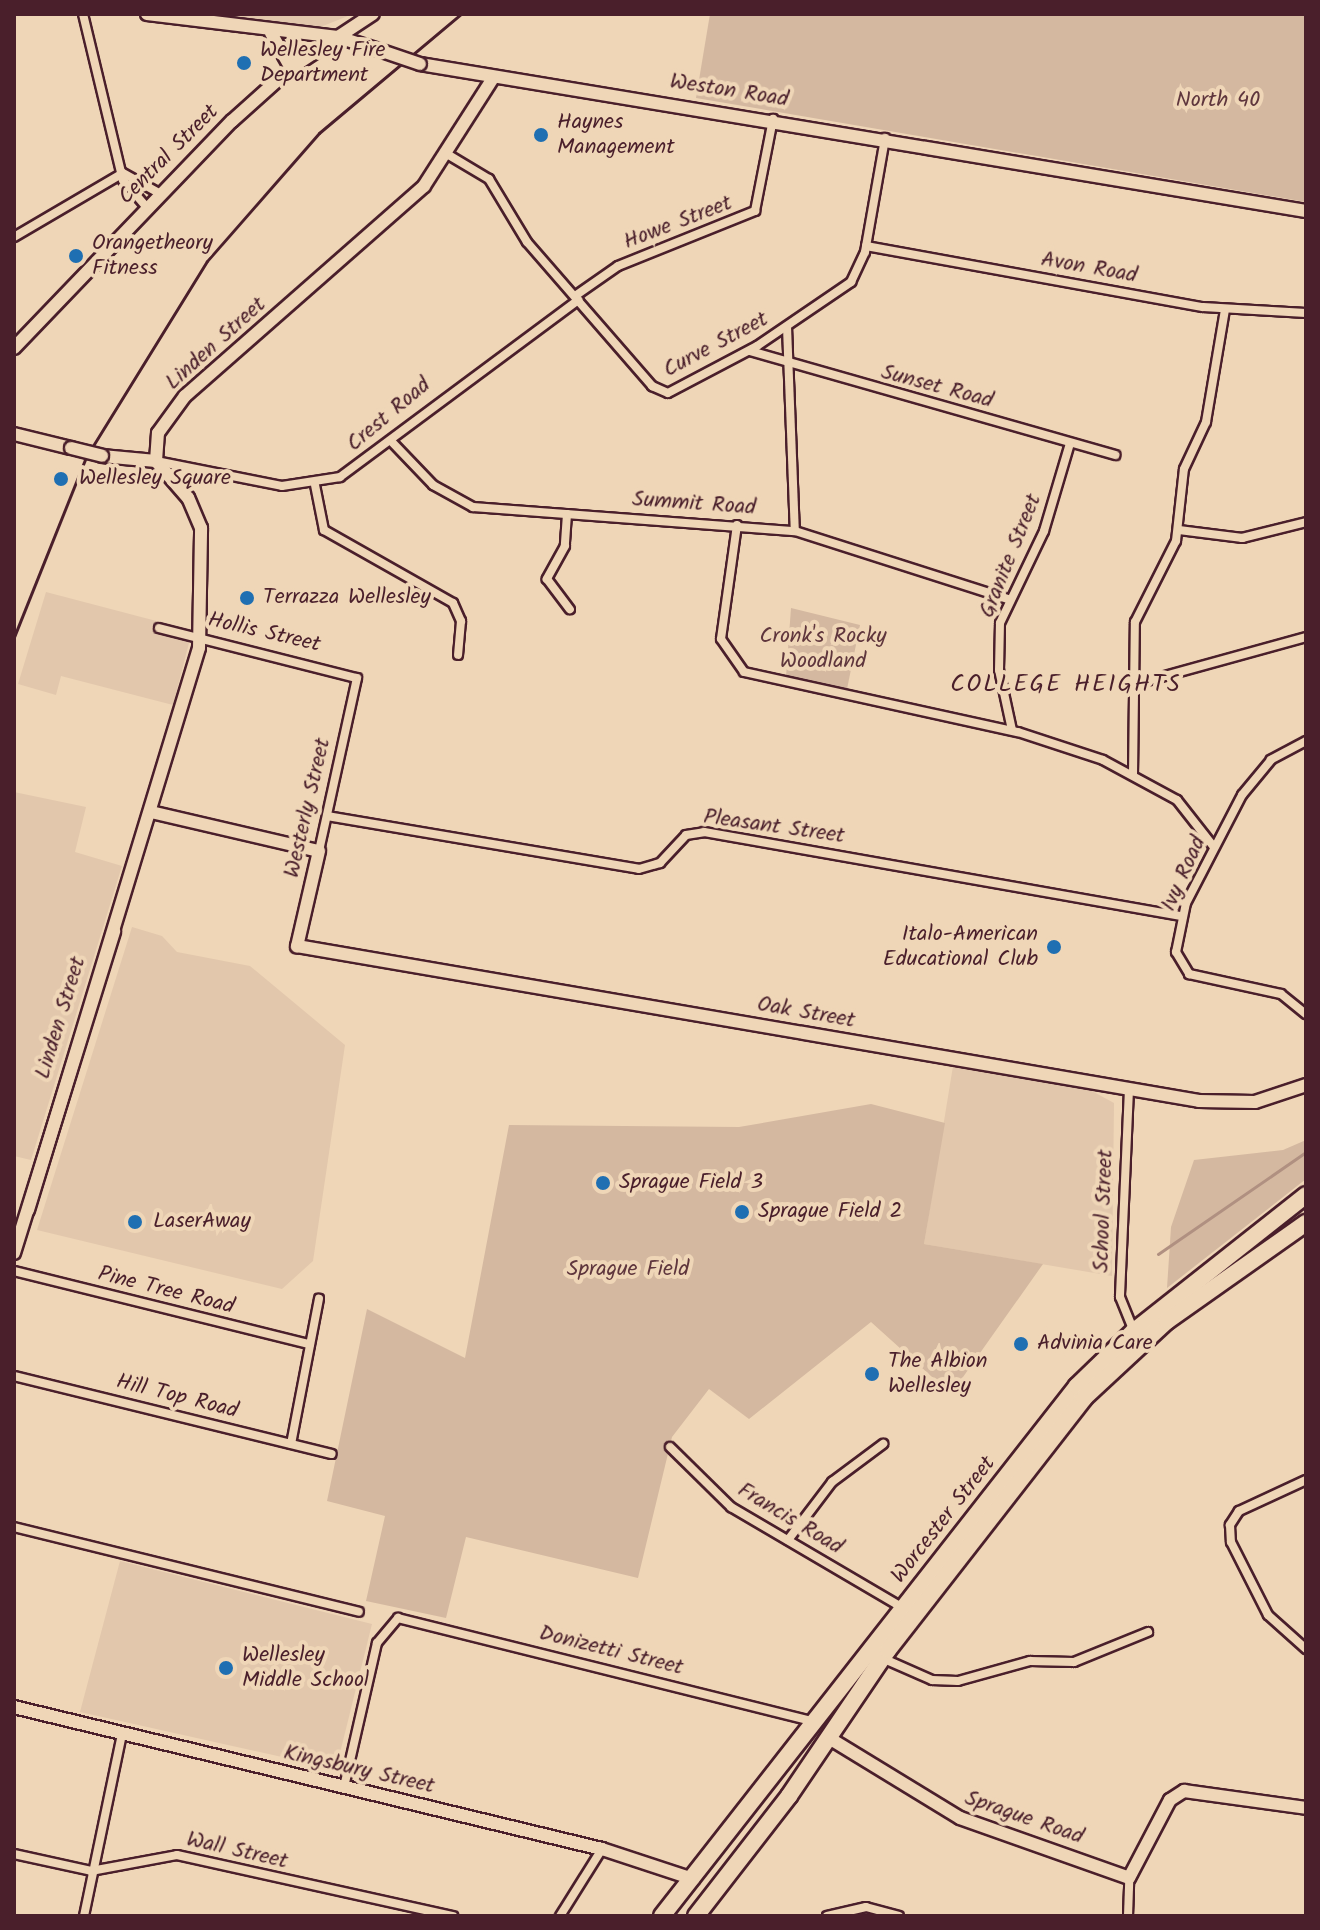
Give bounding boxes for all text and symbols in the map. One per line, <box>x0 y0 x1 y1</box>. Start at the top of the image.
place label: Wellesley Fire Department <box>260 37 386 88</box>
marker: Wellesley Fire Department <box>235 54 253 72</box>
street label: Weston Road <box>668 69 790 113</box>
park label: North 40 <box>1176 88 1260 114</box>
street label: Central Street <box>113 99 225 211</box>
place label: Haynes Management <box>557 109 675 160</box>
marker: Haynes Management <box>532 126 550 144</box>
street label: Howe Street <box>620 190 736 256</box>
place label: Orangetheory Fitness <box>92 230 213 282</box>
marker: Orangetheory Fitness <box>67 247 85 265</box>
street label: Avon Road <box>1039 247 1139 289</box>
street label: Linden Street <box>160 292 272 396</box>
street label: Curve Street <box>659 306 773 384</box>
street label: Sunset Road <box>878 359 996 415</box>
street label: Crest Road <box>342 372 436 458</box>
place label: Wellesley Square <box>79 466 231 492</box>
marker: Wellesley Square <box>50 468 72 490</box>
street label: Summit Road <box>631 487 757 521</box>
street label: Granite Street <box>974 490 1048 622</box>
place label: Terrazza Wellesley <box>263 585 431 611</box>
marker: Terrazza Wellesley <box>238 589 256 607</box>
street label: Hollis Street <box>205 607 323 659</box>
park label: Cronk's Rocky Woodland <box>759 623 887 674</box>
district label: COLLEGE HEIGHTS <box>950 671 1182 699</box>
street label: Westerly Street <box>279 736 337 880</box>
street label: Pleasant Street <box>702 804 846 850</box>
street label: Ivy Road <box>1156 832 1212 916</box>
place label: Italo-American Educational Club <box>883 921 1038 972</box>
marker: Italo-American Educational Club <box>1045 938 1063 956</box>
street label: Linden Street <box>30 954 92 1082</box>
street label: Oak Street <box>755 991 857 1035</box>
street label: School Street <box>1089 1149 1119 1273</box>
place label: Sprague Field 3 <box>619 1170 763 1196</box>
marker: Sprague Field 3 <box>594 1174 612 1192</box>
place label: Sprague Field 2 <box>758 1199 902 1225</box>
marker: Sprague Field 2 <box>733 1203 751 1221</box>
place label: LaserAway <box>153 1209 251 1235</box>
marker: LaserAway <box>124 1211 146 1233</box>
park label: Sprague Field <box>567 1257 689 1283</box>
street label: Pine Tree Road <box>95 1261 237 1321</box>
place label: Advinia Care <box>1037 1331 1153 1357</box>
marker: Advinia Care <box>1012 1335 1030 1353</box>
place label: The Albion Wellesley <box>888 1348 988 1400</box>
marker: The Albion Wellesley <box>863 1365 881 1383</box>
street label: Hill Top Road <box>113 1369 241 1425</box>
street label: Worcester Street <box>886 1451 1002 1589</box>
street label: Francis Road <box>733 1477 847 1561</box>
street label: Donizetti Street <box>536 1620 686 1682</box>
place label: Wellesley Middle School <box>242 1642 369 1694</box>
marker: Wellesley Middle School <box>217 1659 235 1677</box>
street label: Kingsbury Street <box>281 1740 437 1800</box>
street label: Sprague Road <box>961 1785 1087 1851</box>
street label: Wall Street <box>184 1827 290 1875</box>

